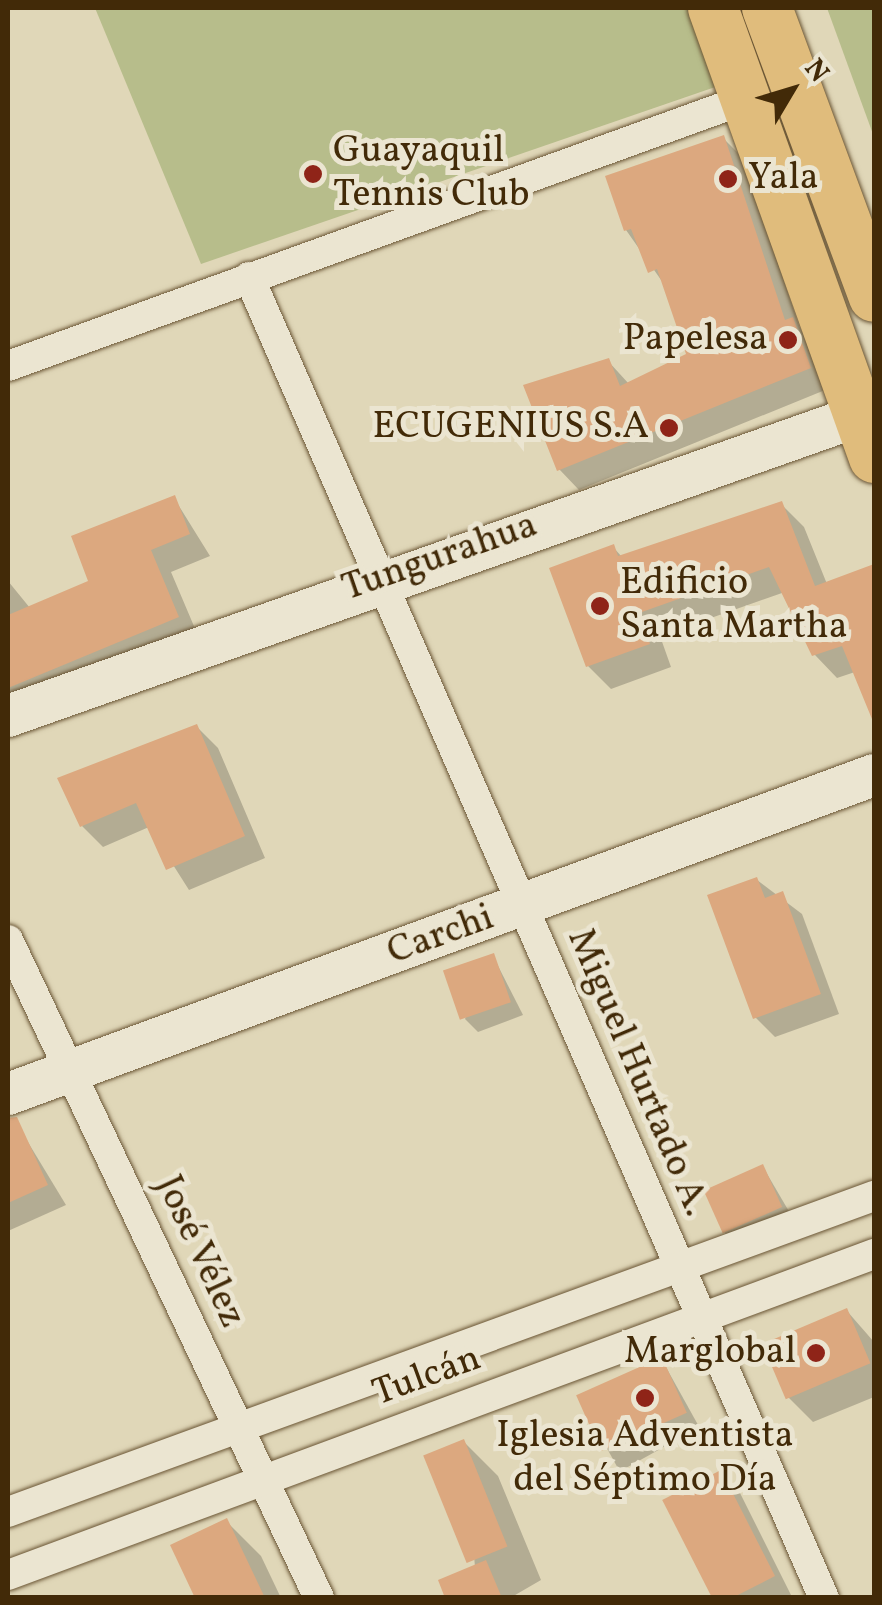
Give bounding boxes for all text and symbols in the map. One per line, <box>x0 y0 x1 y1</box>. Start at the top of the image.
north arrow <box>742 40 842 140</box>
text: N <box>794 51 838 91</box>
place label: Guayaquil Tennis Club <box>333 129 530 218</box>
place label: Yala <box>748 156 819 202</box>
marker: Guayaquil Tennis Club <box>302 163 324 185</box>
marker: Yala <box>717 168 739 190</box>
place label: Papelesa <box>623 317 768 363</box>
marker: Papelesa <box>777 329 799 351</box>
place label: ECUGENIUS S.A <box>373 405 649 451</box>
marker: ECUGENIUS S.A <box>658 417 680 439</box>
street label: Tungurahua <box>337 503 543 613</box>
place label: Edificio Santa Martha <box>620 561 848 650</box>
marker: Edificio Santa Martha <box>589 595 611 617</box>
street label: Carchi <box>382 896 500 976</box>
street label: Miguel Hurtado A. <box>556 922 718 1224</box>
street label: José Vélez <box>144 1168 254 1336</box>
place label: Marglobal <box>624 1330 796 1376</box>
street label: Tulcán <box>367 1336 487 1418</box>
marker: Marglobal <box>805 1342 827 1364</box>
marker: Iglesia Adventista del Séptimo Día <box>634 1387 656 1409</box>
place label: Iglesia Adventista del Séptimo Día <box>496 1414 794 1504</box>

